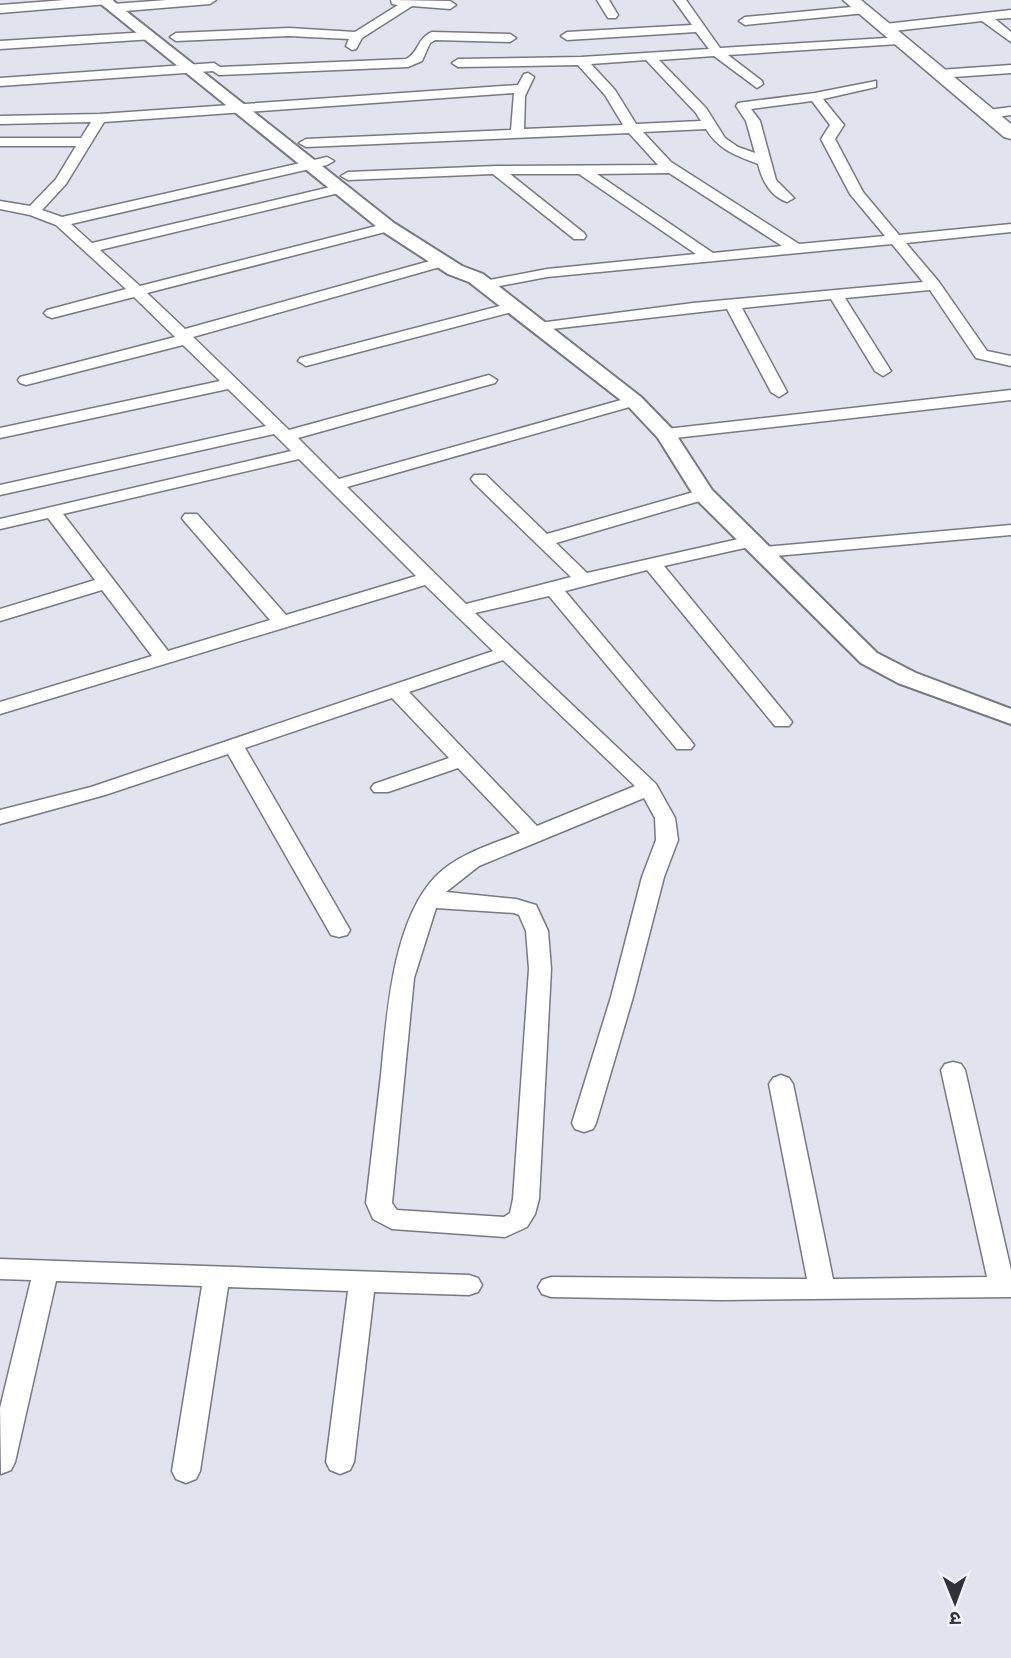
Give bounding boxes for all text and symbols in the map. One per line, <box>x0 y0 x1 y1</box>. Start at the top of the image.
north arrow <box>920 1567 990 1637</box>
text: उ <box>949 1607 961 1631</box>

